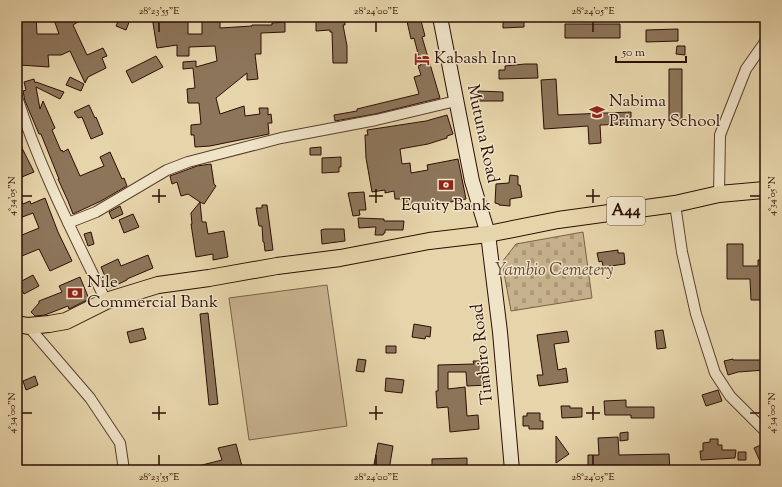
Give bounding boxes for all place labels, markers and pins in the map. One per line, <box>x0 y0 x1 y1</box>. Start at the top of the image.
place label: Kabash Inn <box>434 47 517 71</box>
hotel icon: Kabash Inn <box>413 50 431 68</box>
place label: Nabima Primary School <box>609 90 721 134</box>
school or university icon: Nabima Primary School <box>588 103 606 121</box>
bank icon: Equity Bank <box>437 176 455 194</box>
place label: Equity Bank <box>401 194 491 218</box>
place label: Nile Commercial Bank <box>87 271 218 315</box>
bank icon: Nile Commercial Bank <box>66 284 84 302</box>

